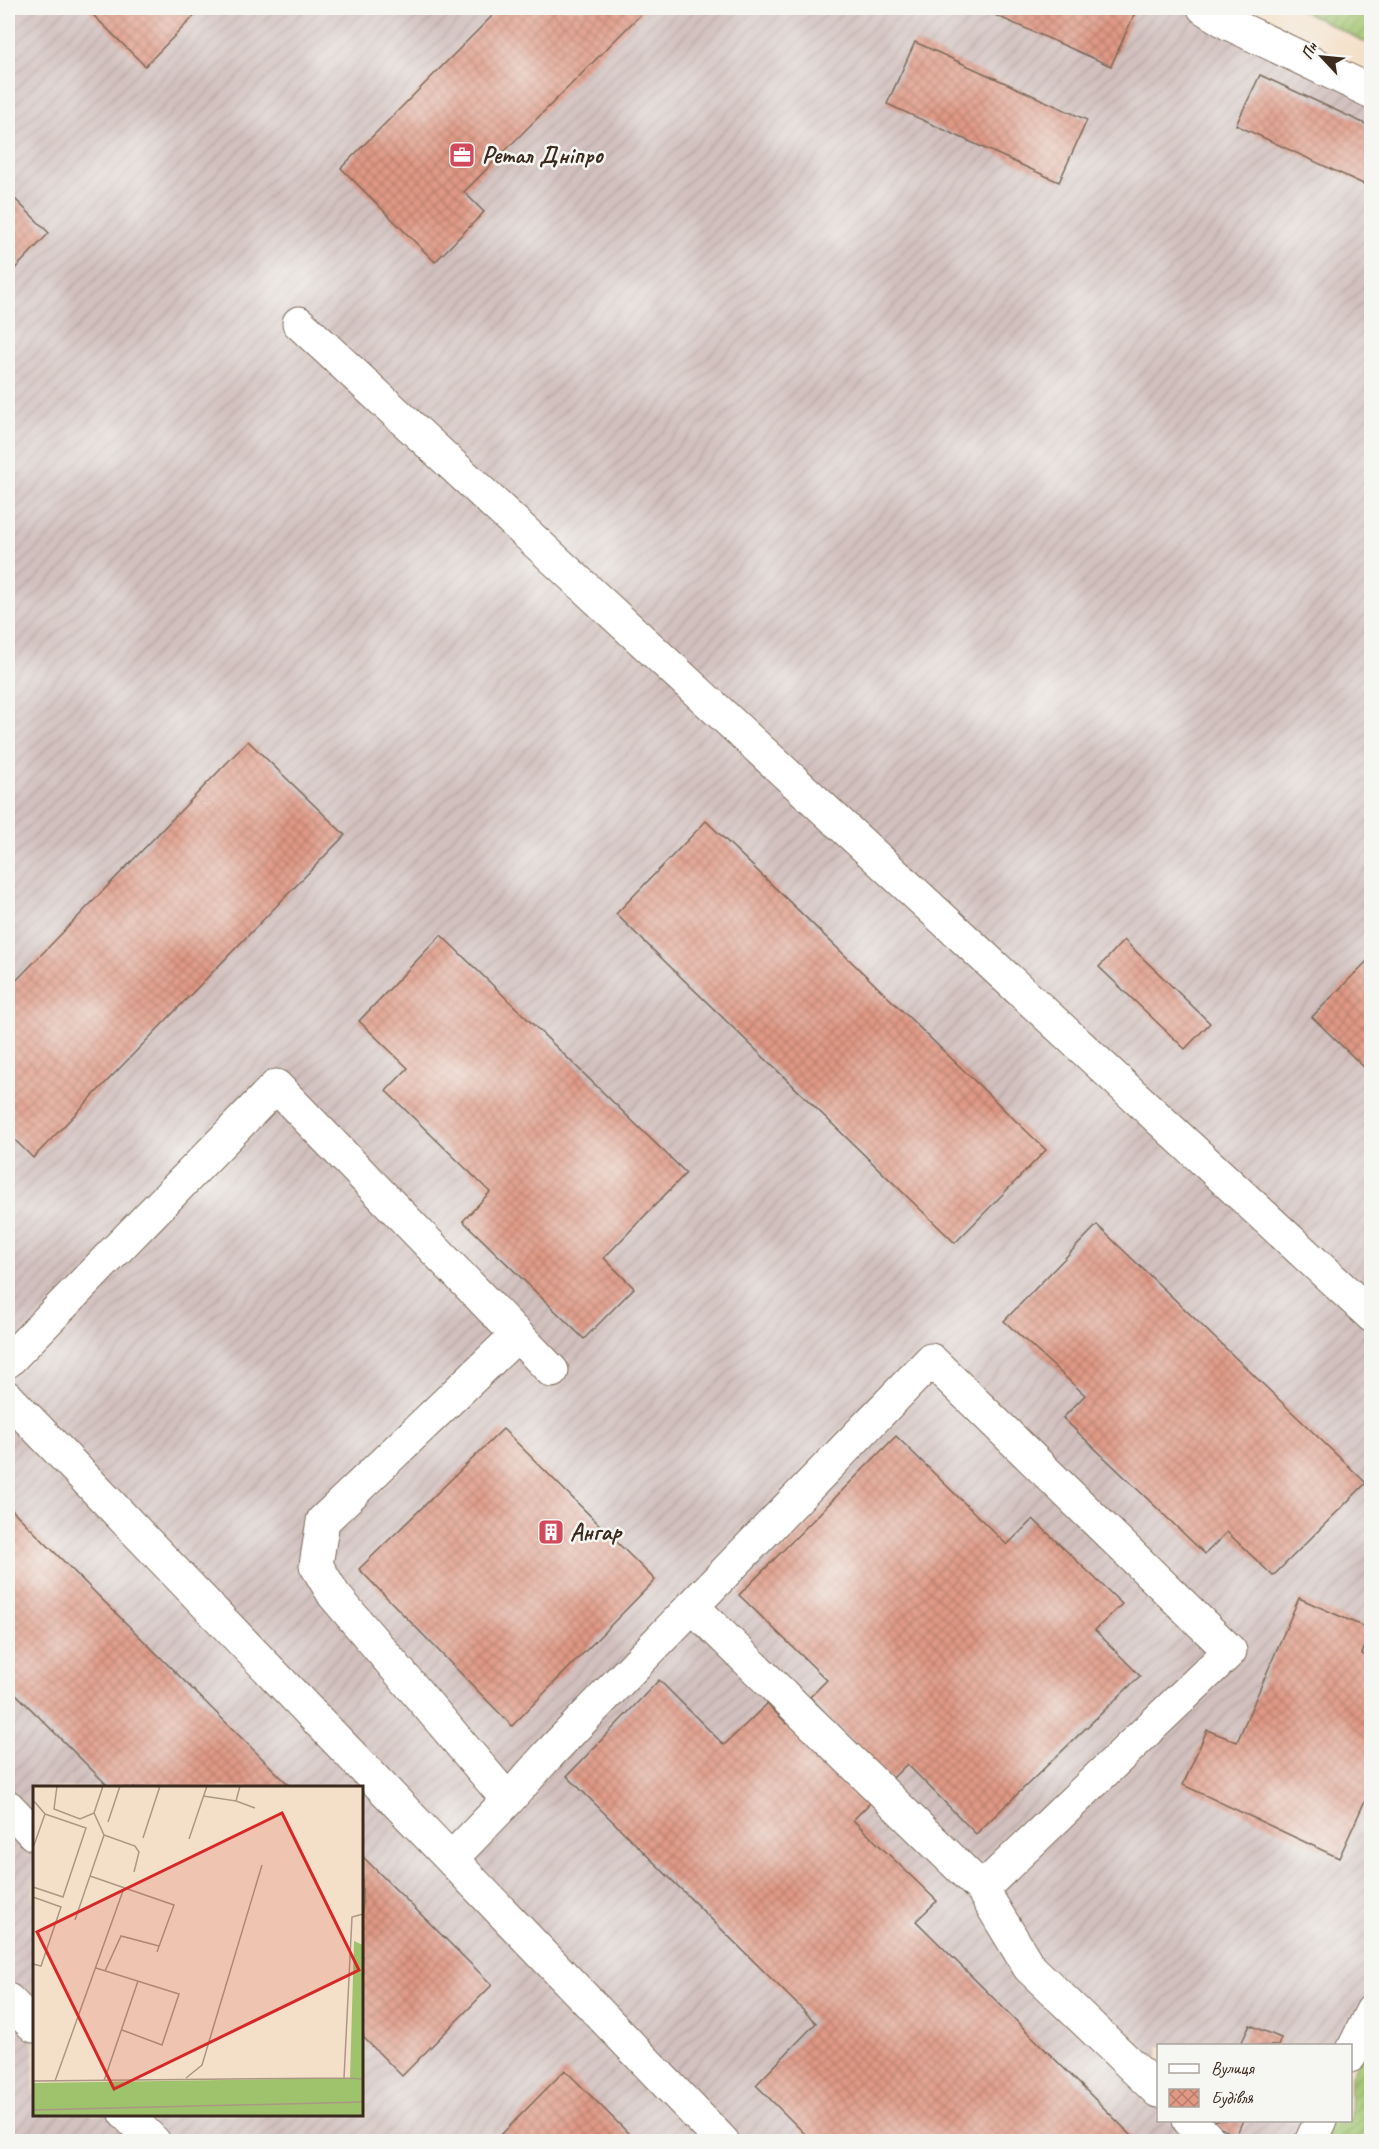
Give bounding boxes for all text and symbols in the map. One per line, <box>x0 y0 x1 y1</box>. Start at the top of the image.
north arrow <box>1292 27 1352 87</box>
text: Пн <box>1297 38 1322 63</box>
office icon: Ретал Дніпро <box>447 140 477 170</box>
place label: Ретал Дніпро <box>482 140 605 170</box>
building icon: Ангар <box>536 1517 566 1547</box>
place label: Ангар <box>570 1517 623 1547</box>
inset map <box>33 1786 363 2116</box>
legend <box>1157 2044 1352 2122</box>
text: Вулиця <box>1211 2057 1255 2079</box>
text: Будівля <box>1211 2087 1254 2109</box>

